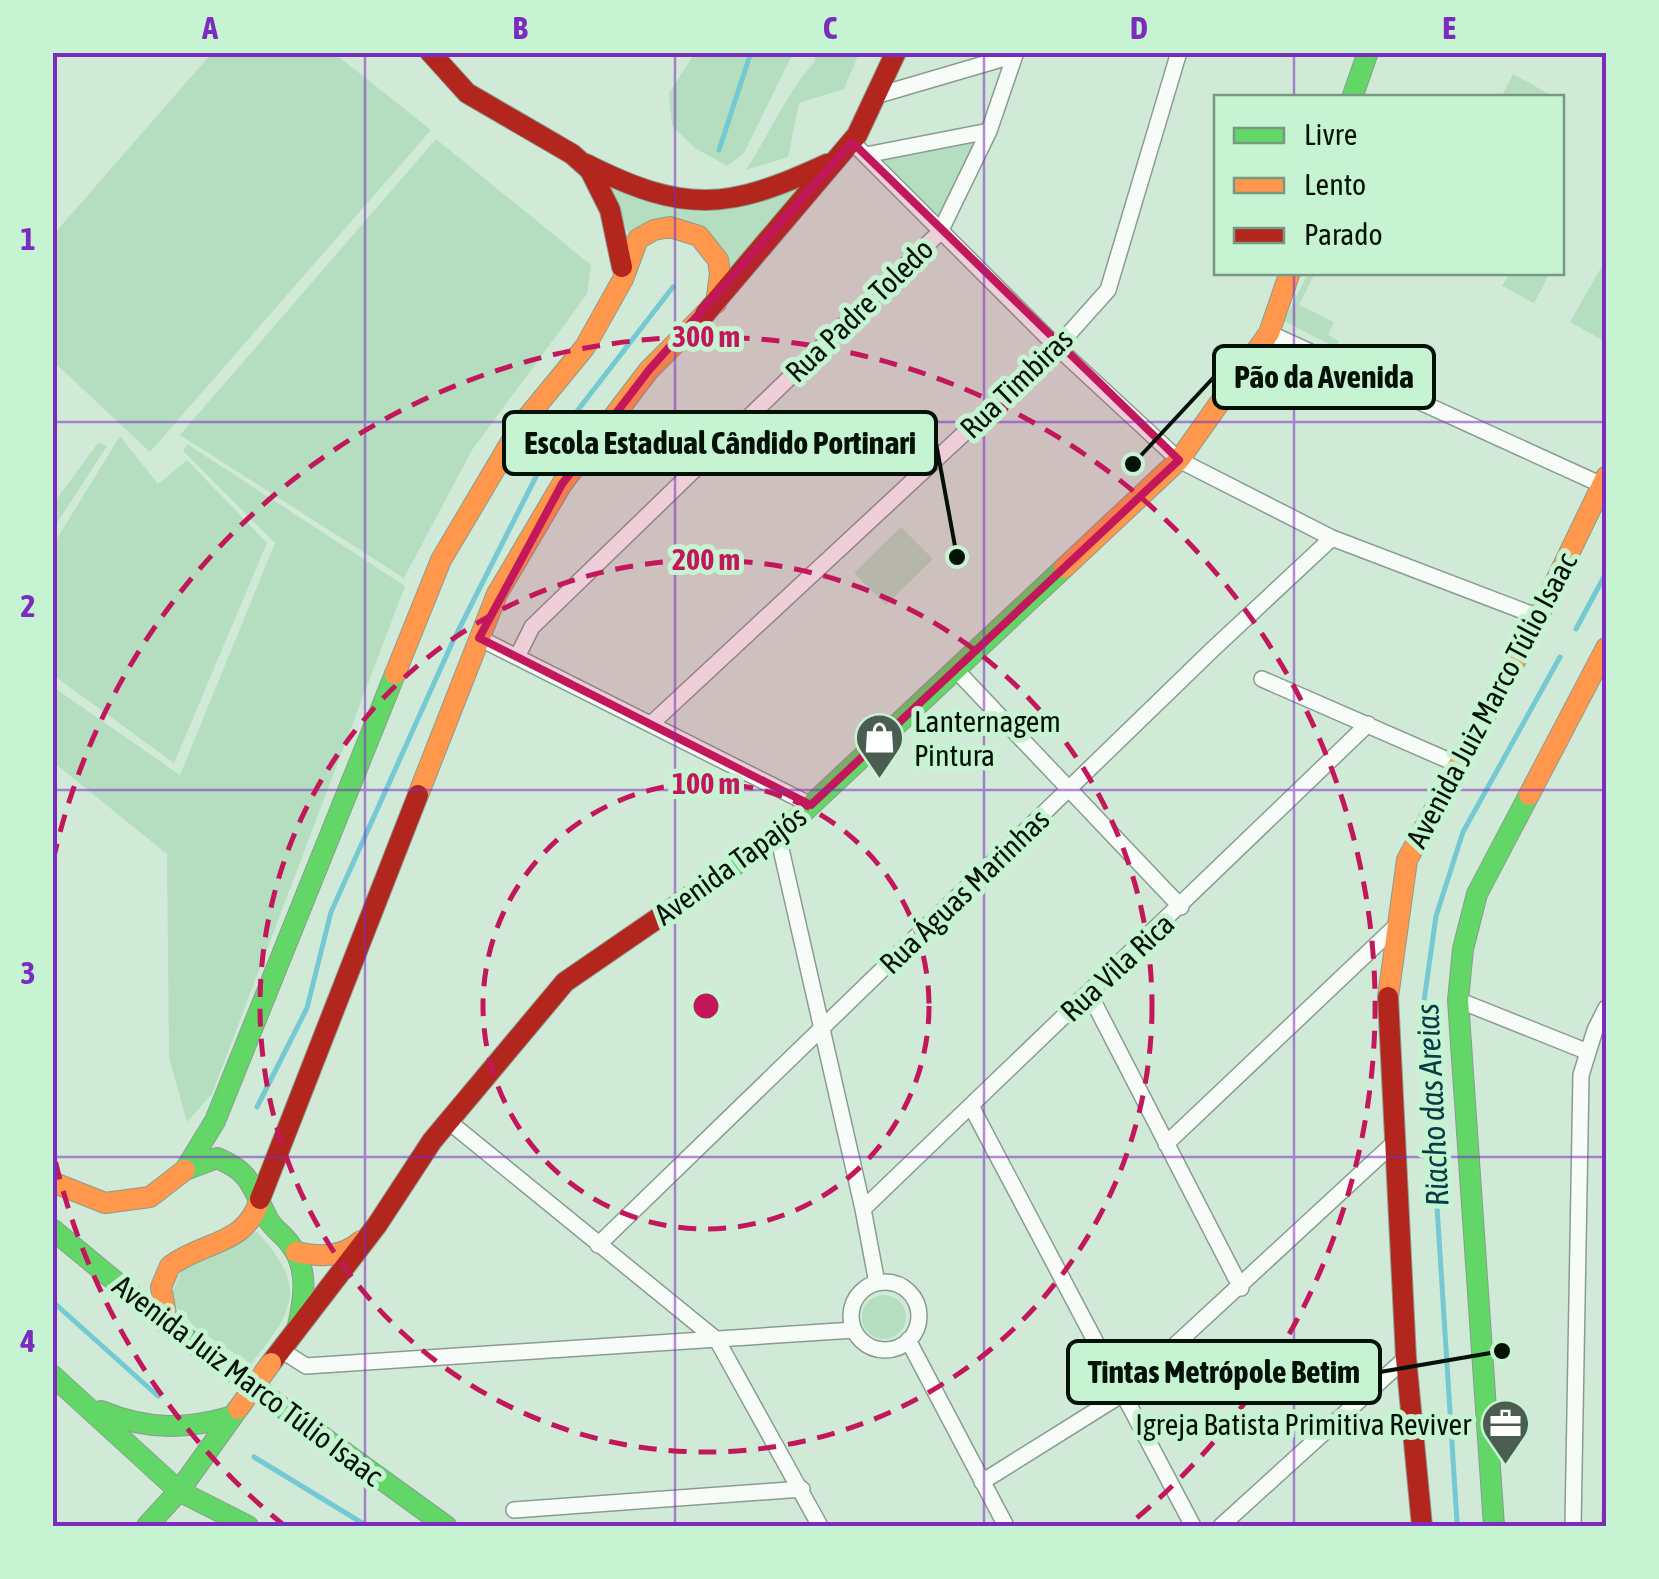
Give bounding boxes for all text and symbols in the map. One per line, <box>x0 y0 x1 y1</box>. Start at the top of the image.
text: A <box>201 9 218 46</box>
text: B <box>512 9 528 46</box>
text: C <box>823 9 838 46</box>
text: D <box>1130 9 1148 46</box>
text: E <box>1442 9 1456 46</box>
legend <box>1214 95 1564 275</box>
text: Livre <box>1304 117 1357 151</box>
text: Lento <box>1304 167 1366 201</box>
text: Parado <box>1304 217 1383 251</box>
text: 1 <box>20 220 36 257</box>
street label: Rua Padre Toledo <box>778 231 940 389</box>
text: 300 m <box>672 319 740 353</box>
street label: Rua Timbiras <box>953 321 1079 445</box>
callout: Pão da Avenida <box>1214 346 1434 408</box>
text: Pão da Avenida <box>1234 358 1414 395</box>
callout: Escola Estadual Cândido Portinari <box>504 412 936 474</box>
text: Escola Estadual Cândido Portinari <box>524 424 916 461</box>
text: 200 m <box>672 542 740 576</box>
street label: Avenida Juiz Marco Túlio Isaac <box>1399 546 1584 853</box>
text: 2 <box>20 587 36 624</box>
place label: Lanternagem Pintura <box>914 704 1061 772</box>
shop icon: Lanternagem Pintura <box>853 712 905 780</box>
text: 100 m <box>672 766 740 800</box>
street label: Avenida Tapajós <box>648 799 812 931</box>
street label: Rua Águas Marinhas <box>872 802 1056 980</box>
street label: Rua Vila Rica <box>1053 906 1181 1028</box>
text: 3 <box>20 954 36 991</box>
centre of rings <box>688 988 724 1024</box>
water label: Riacho das Areias <box>1408 1003 1456 1207</box>
street label: Avenida Juiz Marco Túlio Isaac <box>107 1268 390 1493</box>
text: 4 <box>19 1322 36 1359</box>
callout: Tintas Metrópole Betim <box>1068 1341 1380 1403</box>
text: Tintas Metrópole Betim <box>1088 1353 1360 1390</box>
office icon: Igreja Batista Primitiva Reviver <box>1480 1398 1532 1466</box>
place label: Igreja Batista Primitiva Reviver <box>1135 1407 1472 1441</box>

